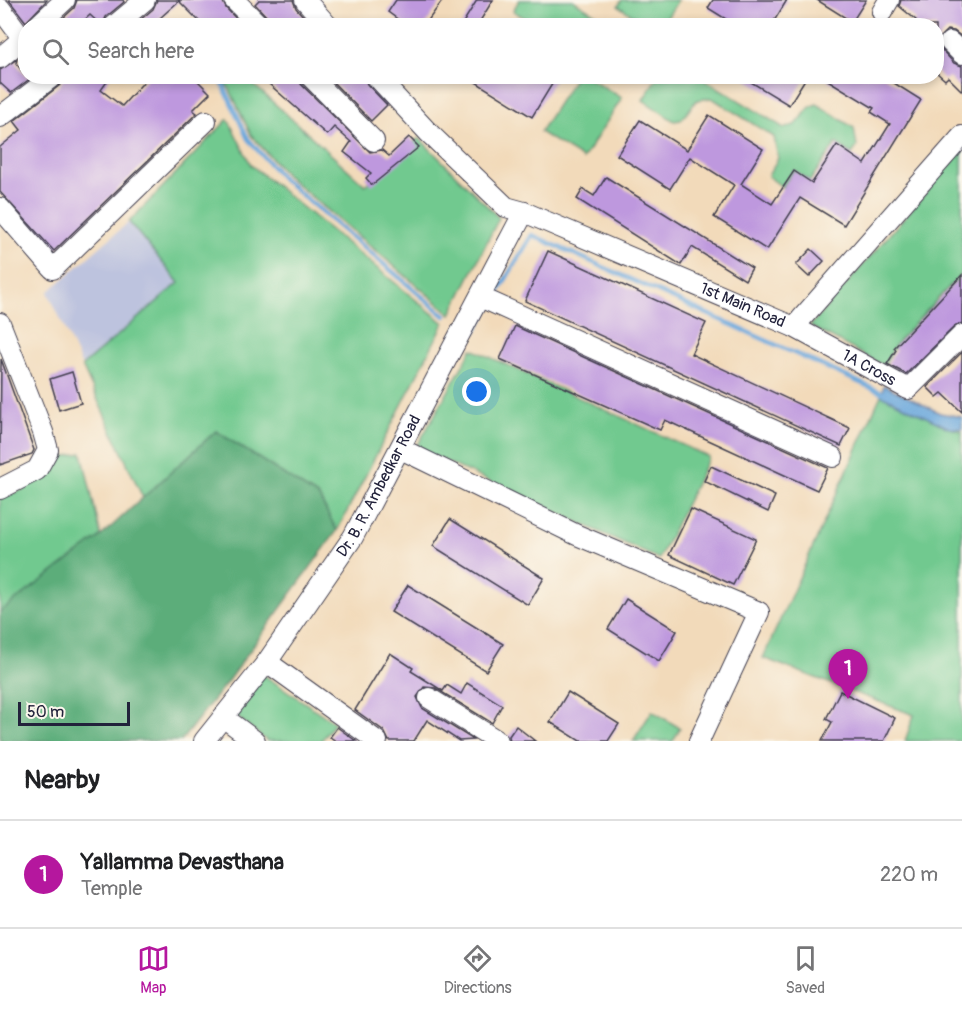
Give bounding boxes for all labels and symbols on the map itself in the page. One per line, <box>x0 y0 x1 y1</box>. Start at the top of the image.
street label: 1st Main Road <box>697 278 788 332</box>
street label: 1A Cross <box>838 345 899 390</box>
your location <box>462 377 491 406</box>
street label: Dr. B. R. Ambedkar Road <box>332 412 425 561</box>
pin: 1 <box>828 650 868 699</box>
scale bar <box>18 699 130 726</box>

